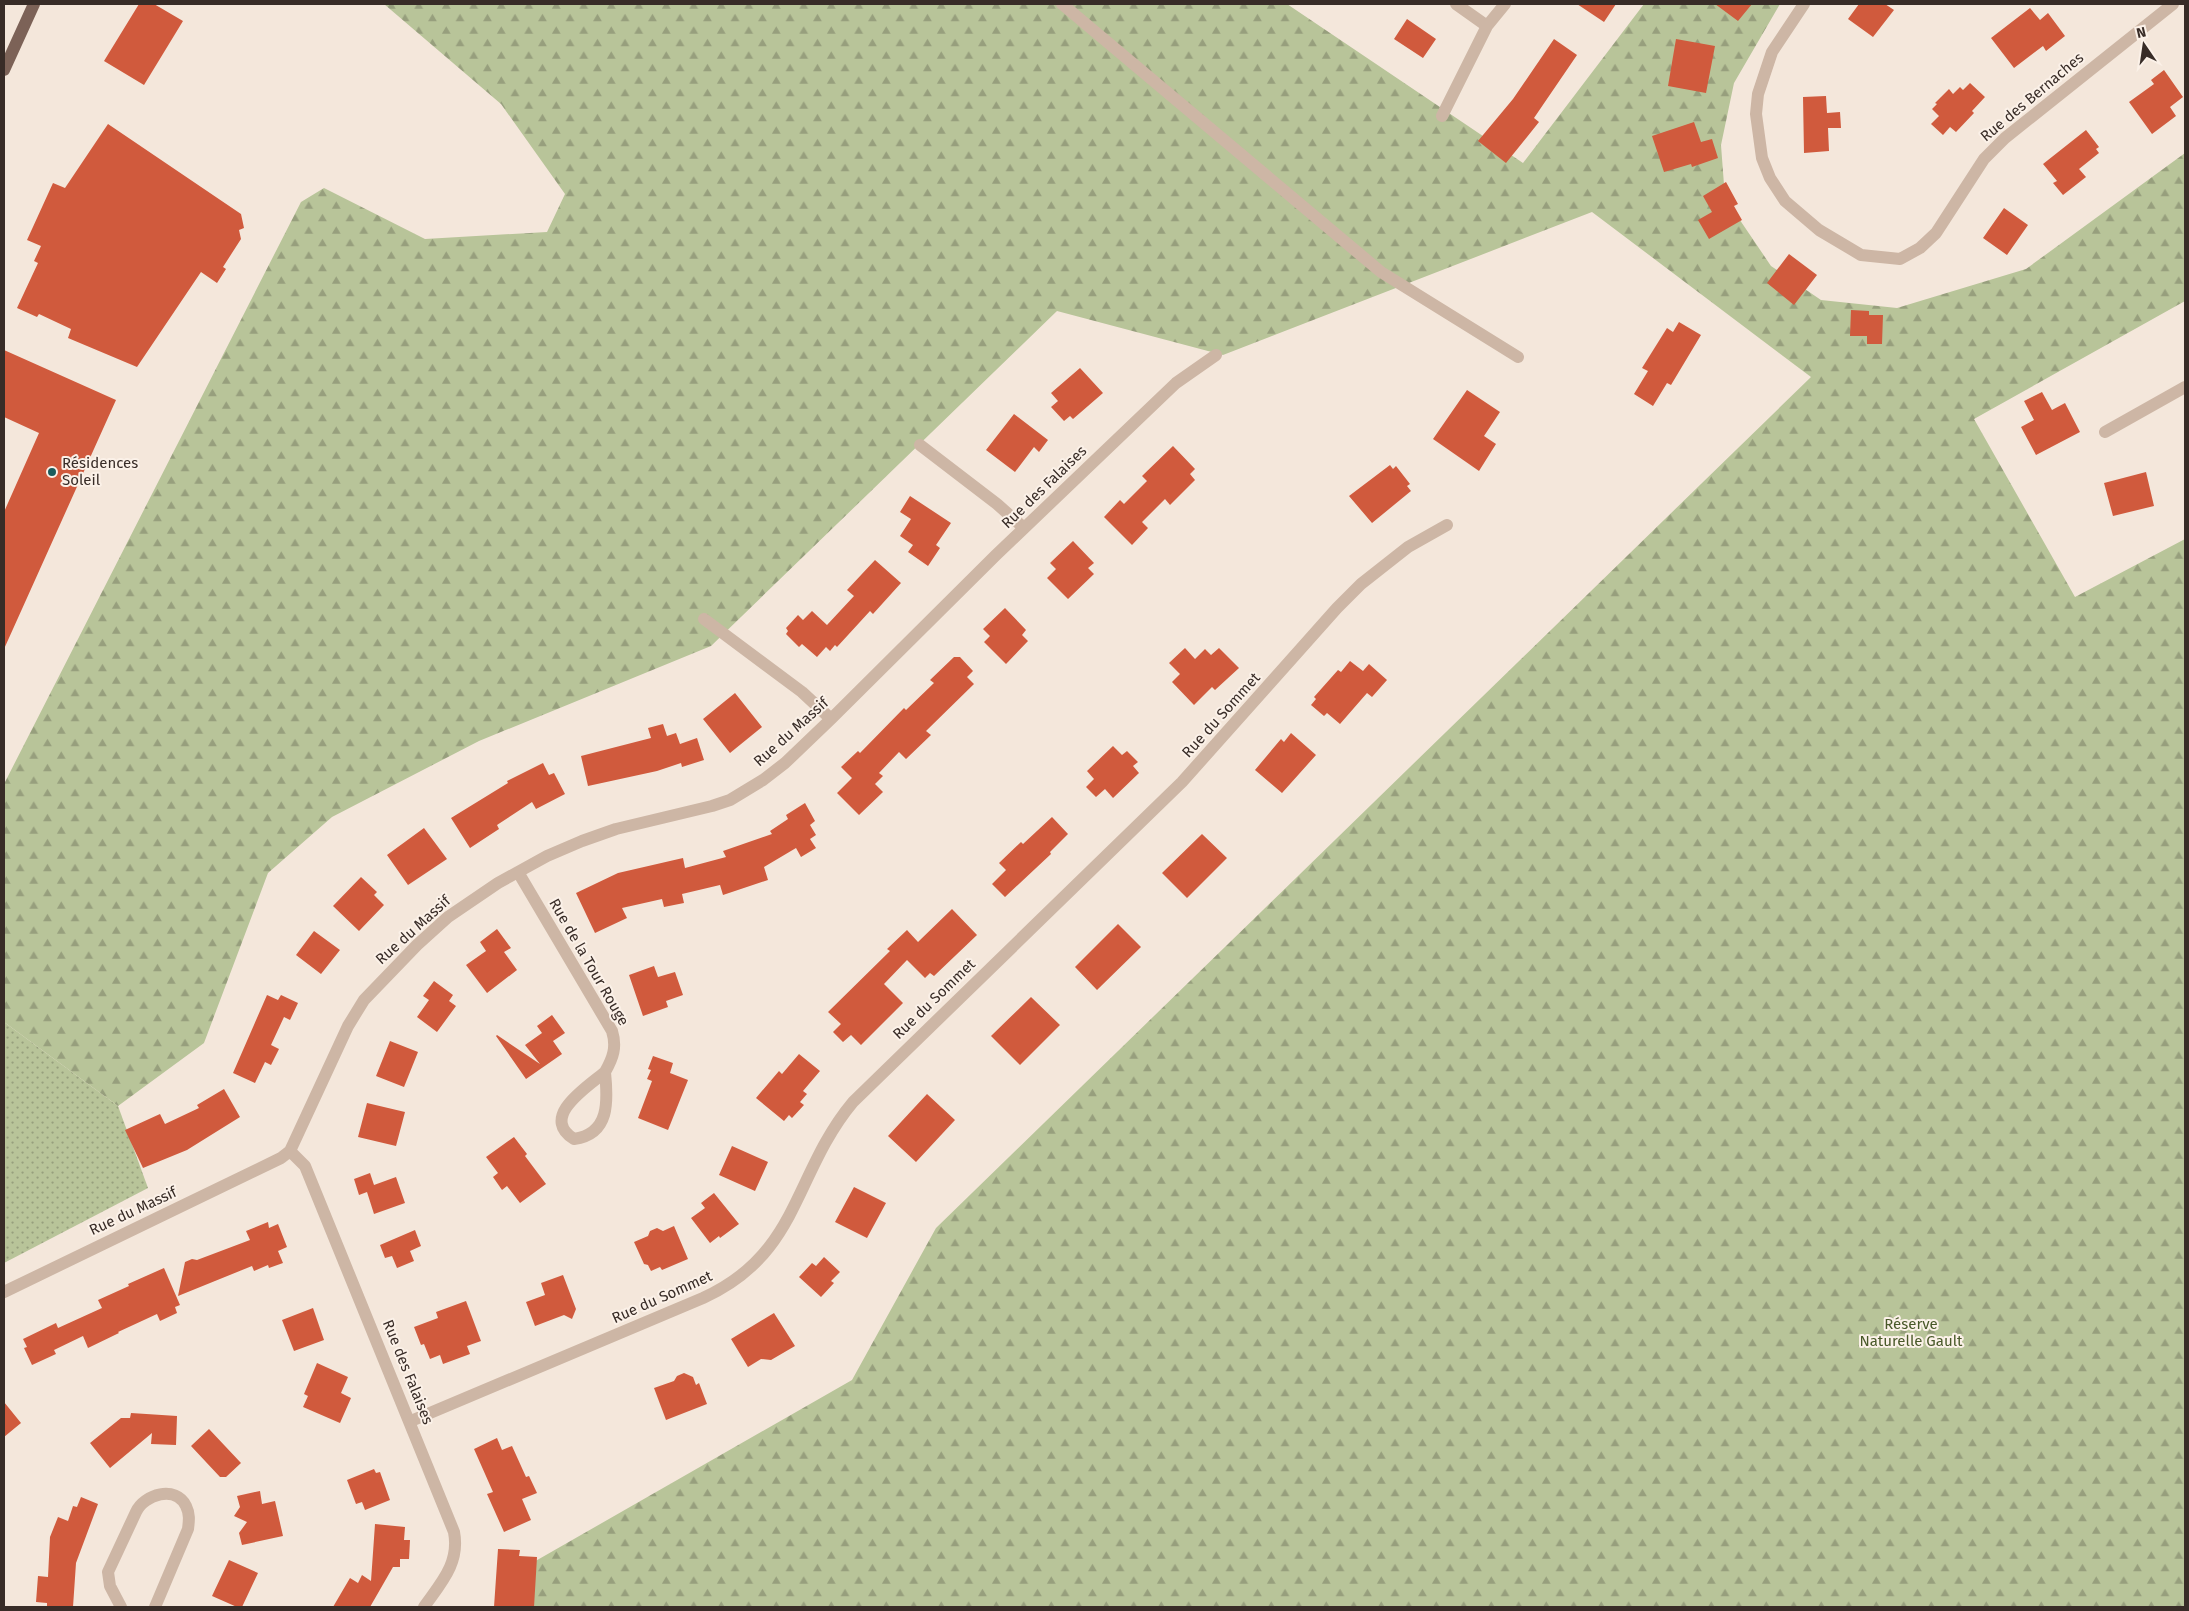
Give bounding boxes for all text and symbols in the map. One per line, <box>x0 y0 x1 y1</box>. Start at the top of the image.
north arrow <box>2119 20 2169 70</box>
text: N <box>2135 23 2148 42</box>
street label: Rue des Bernaches <box>1977 49 2087 145</box>
street label: Rue des Falaises <box>998 442 1090 532</box>
place label: Résidences Soleil <box>62 454 138 489</box>
marker: Résidences Soleil <box>46 466 58 478</box>
street label: Rue du Sommet <box>1178 668 1264 761</box>
street label: Rue du Massif <box>750 693 833 770</box>
street label: Rue du Massif <box>372 891 455 968</box>
street label: Rue de la Tour Rouge <box>545 895 633 1029</box>
street label: Rue du Sommet <box>889 955 979 1043</box>
street label: Rue du Massif <box>86 1182 180 1239</box>
street label: Rue du Sommet <box>609 1267 715 1327</box>
park label: Réserve Naturelle Gault <box>1859 1315 1963 1350</box>
street label: Rue des Falaises <box>379 1317 437 1427</box>

